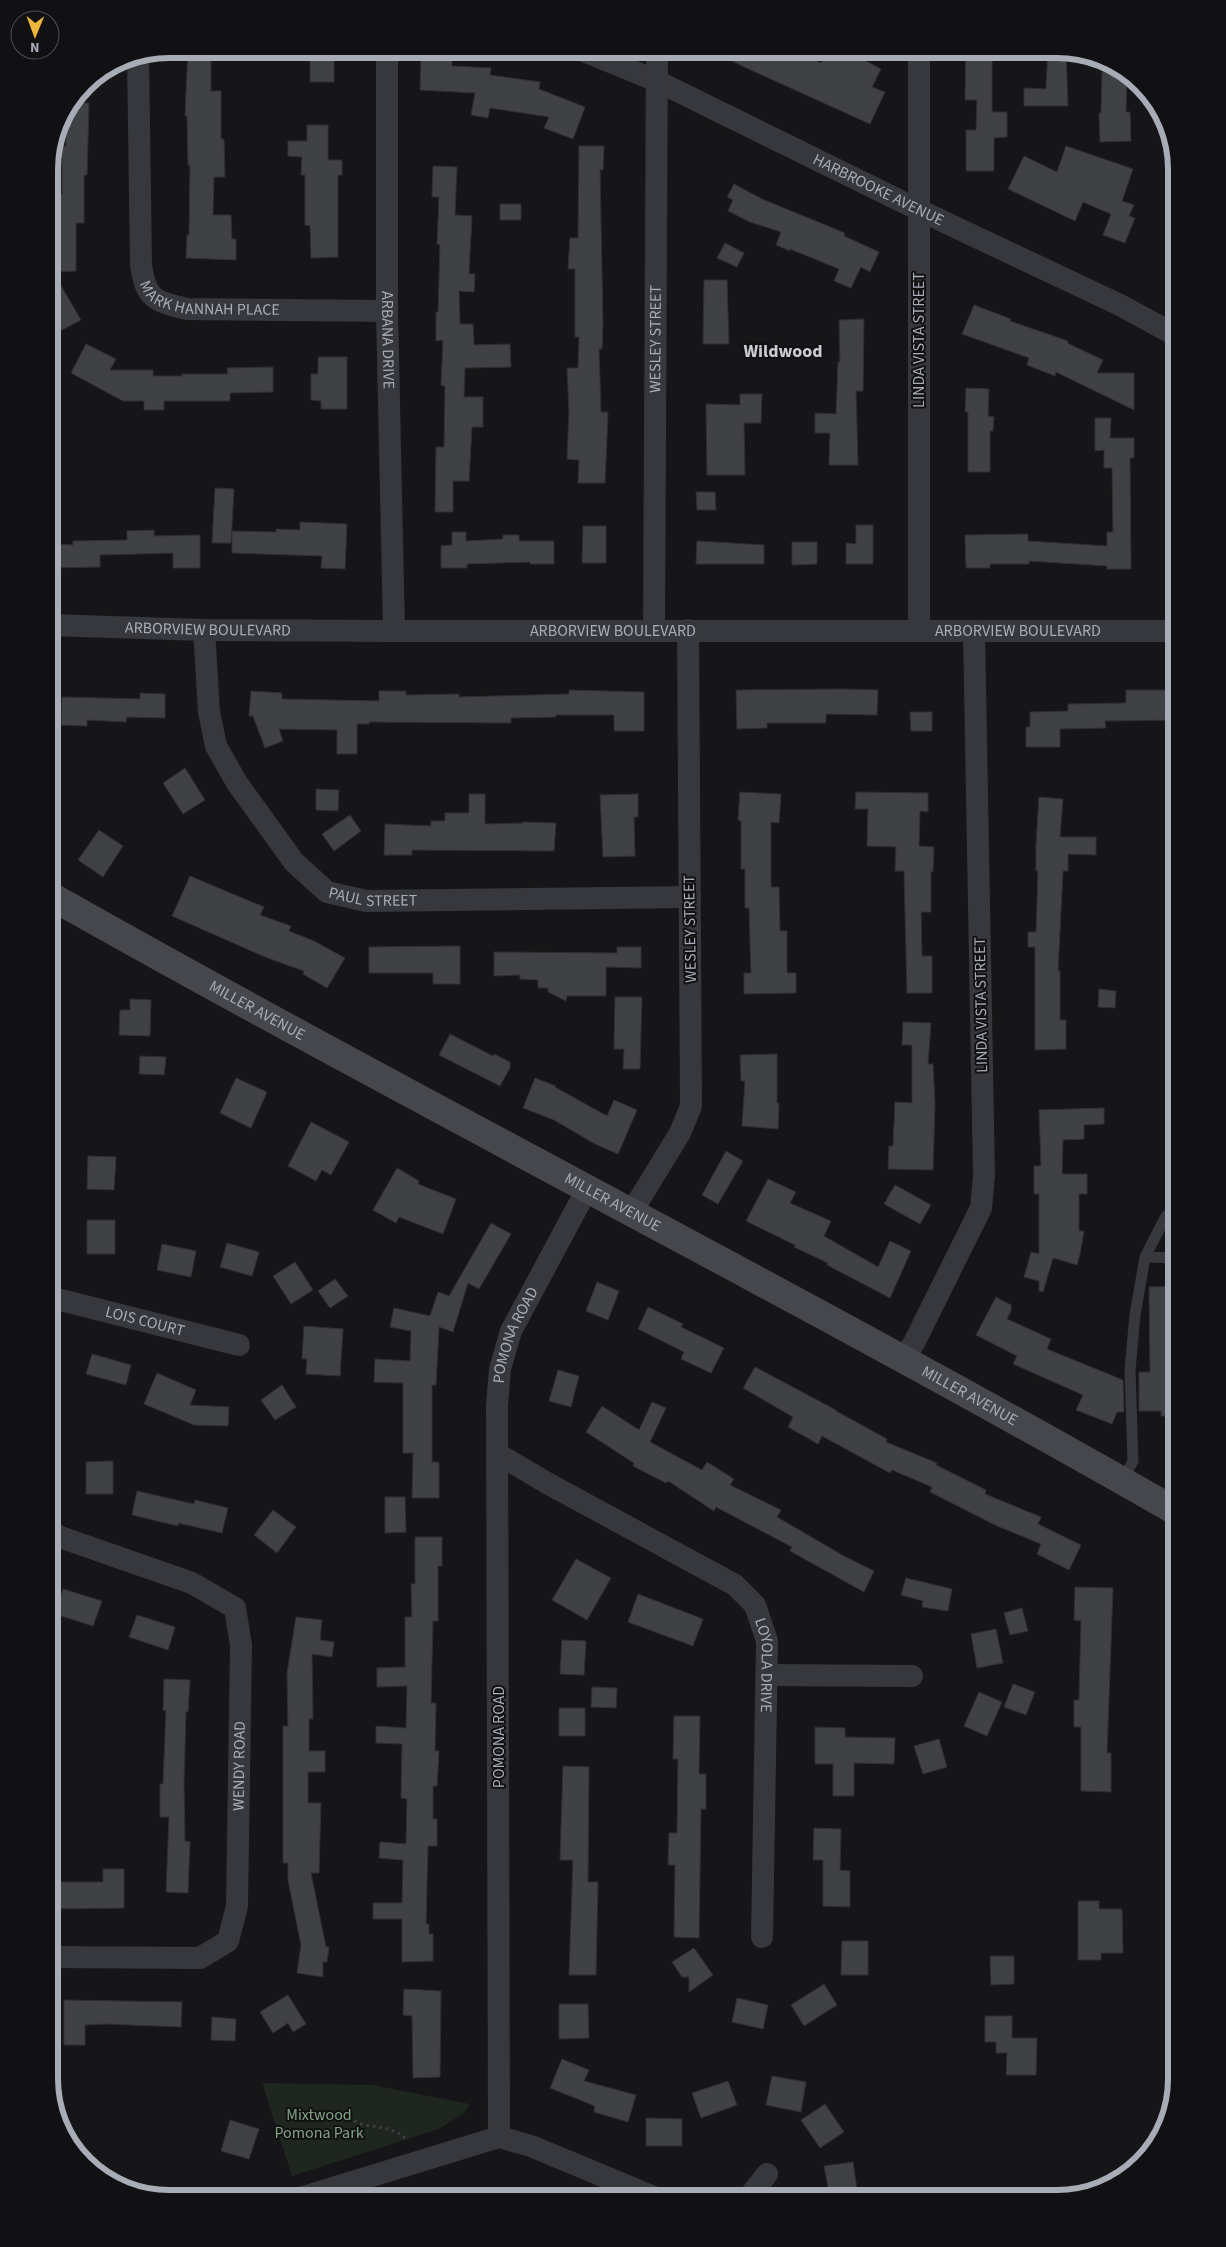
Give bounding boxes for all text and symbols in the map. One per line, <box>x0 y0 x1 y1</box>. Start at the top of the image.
north arrow <box>10 10 60 60</box>
text: N <box>30 37 40 57</box>
street label: HARBROOKE AVENUE <box>809 148 947 231</box>
street label: LINDA VISTA STREET <box>908 272 930 408</box>
street label: MARK HANNAH PLACE <box>134 277 280 321</box>
street label: WESLEY STREET <box>644 285 667 393</box>
street label: ARBANA DRIVE <box>376 291 400 389</box>
district label: Wildwood <box>743 339 823 364</box>
street label: ARBORVIEW BOULEVARD <box>125 616 291 641</box>
street label: ARBORVIEW BOULEVARD <box>530 620 696 642</box>
street label: ARBORVIEW BOULEVARD <box>935 620 1101 642</box>
street label: WESLEY STREET <box>678 874 702 983</box>
street label: PAUL STREET <box>326 882 418 912</box>
street label: LINDA VISTA STREET <box>969 937 993 1073</box>
street label: MILLER AVENUE <box>205 975 309 1046</box>
street label: MILLER AVENUE <box>561 1168 665 1237</box>
street label: POMONA ROAD <box>488 1283 544 1384</box>
street label: LOIS COURT <box>103 1301 187 1342</box>
street label: MILLER AVENUE <box>918 1360 1022 1431</box>
street label: LOYOLA DRIVE <box>749 1615 778 1713</box>
street label: POMONA ROAD <box>488 1686 510 1788</box>
street label: WENDY ROAD <box>227 1721 251 1811</box>
park label: Mixtwood Pomona Park <box>274 2104 364 2144</box>

